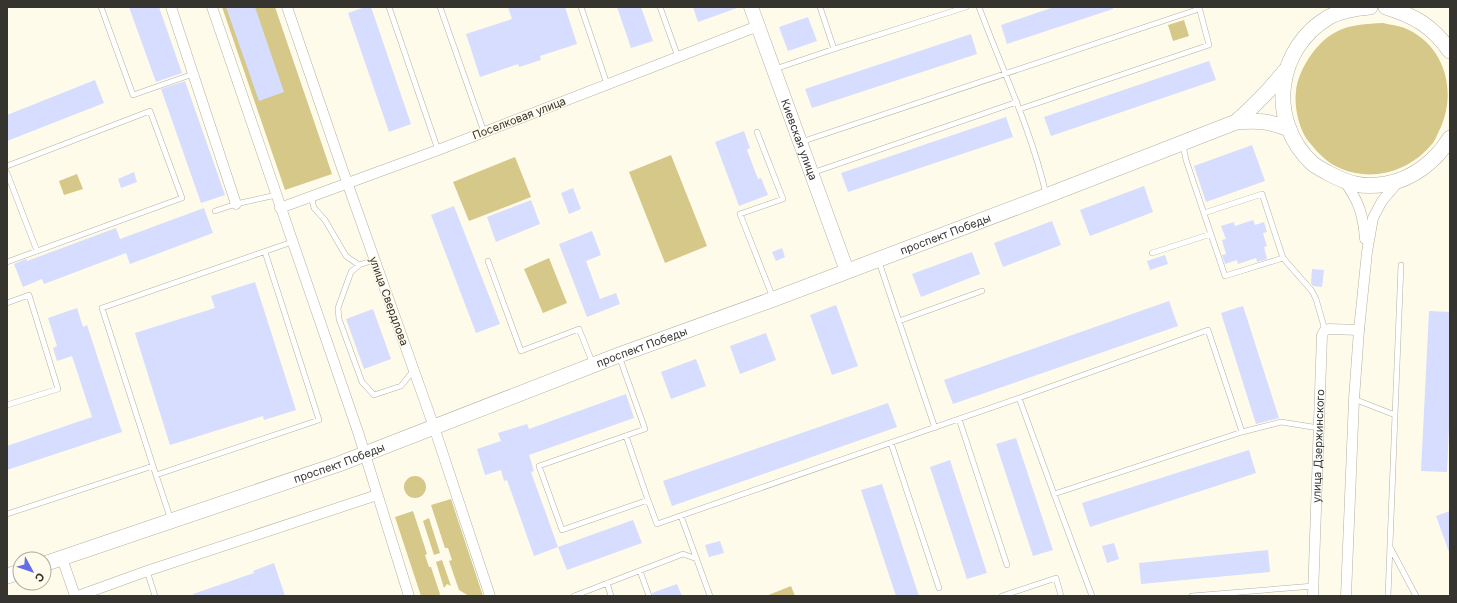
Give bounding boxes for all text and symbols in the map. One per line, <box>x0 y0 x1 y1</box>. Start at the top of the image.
street label: Поселковая улица <box>470 94 568 142</box>
street label: Киевская улица <box>778 97 820 182</box>
street label: проспект Победы <box>898 211 993 258</box>
street label: улица Свердлова <box>366 254 412 348</box>
street label: проспект Победы <box>594 324 689 370</box>
street label: улица Дзержинского <box>1309 389 1327 503</box>
street label: проспект Победы <box>292 440 387 486</box>
north arrow <box>12 551 52 591</box>
text: С <box>32 570 48 585</box>

